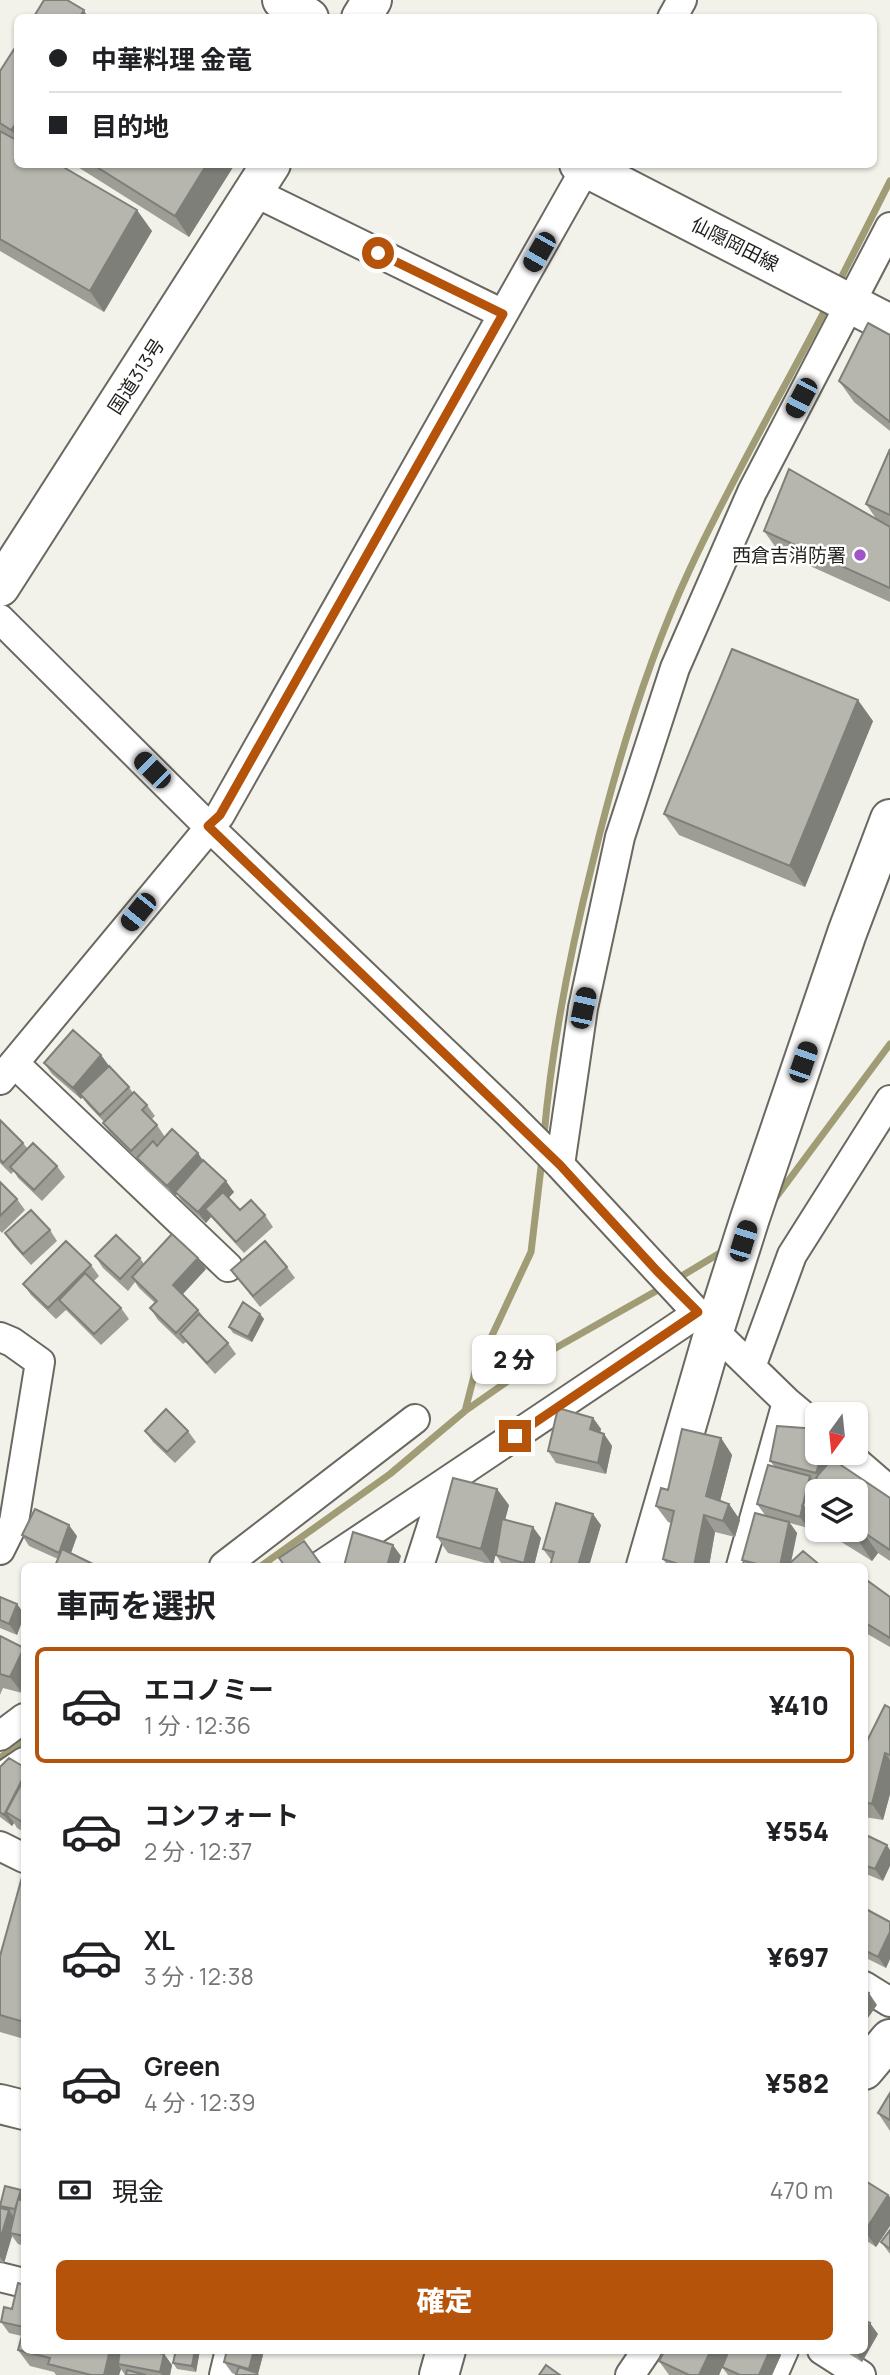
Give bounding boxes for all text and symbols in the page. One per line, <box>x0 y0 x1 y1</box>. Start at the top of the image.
text: 中華料理 金竜 <box>91 41 252 77</box>
text: 目的地 <box>91 108 169 144</box>
street label: 仙隠岡田線 <box>687 211 783 277</box>
car <box>520 229 559 275</box>
route start <box>362 237 394 269</box>
street label: 国道313号 <box>102 333 170 419</box>
car <box>782 375 821 421</box>
place label: 西倉吉消防署 <box>732 542 846 568</box>
marker: 西倉吉消防署 <box>852 547 868 563</box>
car <box>130 748 175 792</box>
car <box>117 889 160 935</box>
car <box>569 985 598 1031</box>
car <box>787 1039 820 1085</box>
car <box>727 1218 760 1264</box>
callout: 2 分 <box>473 1334 557 1384</box>
text: 2 分 <box>493 1343 535 1375</box>
north arrow <box>805 1402 868 1465</box>
map controls <box>805 1402 868 1542</box>
route end <box>499 1420 531 1452</box>
button: layers <box>805 1479 868 1542</box>
text: 車両を選択 <box>56 1583 216 1627</box>
text: エコノミー <box>144 1671 274 1707</box>
icon: car <box>60 1674 123 1737</box>
text: ¥410 <box>769 1687 829 1723</box>
text: 1 分 · 12:36 <box>144 1709 251 1741</box>
text: コンフォート <box>144 1797 299 1833</box>
icon: car <box>60 1800 123 1863</box>
text: ¥554 <box>766 1813 829 1849</box>
text: 2 分 · 12:37 <box>144 1835 252 1867</box>
text: XL <box>144 1922 175 1958</box>
icon: car <box>60 1926 123 1989</box>
text: ¥697 <box>767 1939 829 1975</box>
text: 3 分 · 12:38 <box>144 1960 254 1992</box>
text: Green <box>144 2048 220 2084</box>
icon: car <box>60 2052 123 2115</box>
text: ¥582 <box>765 2065 829 2101</box>
text: 4 分 · 12:39 <box>144 2086 256 2118</box>
icon: cash <box>56 2171 94 2209</box>
text: 現金 <box>112 2173 164 2209</box>
text: 470 m <box>770 2174 833 2206</box>
button: 確定 <box>56 2260 833 2340</box>

